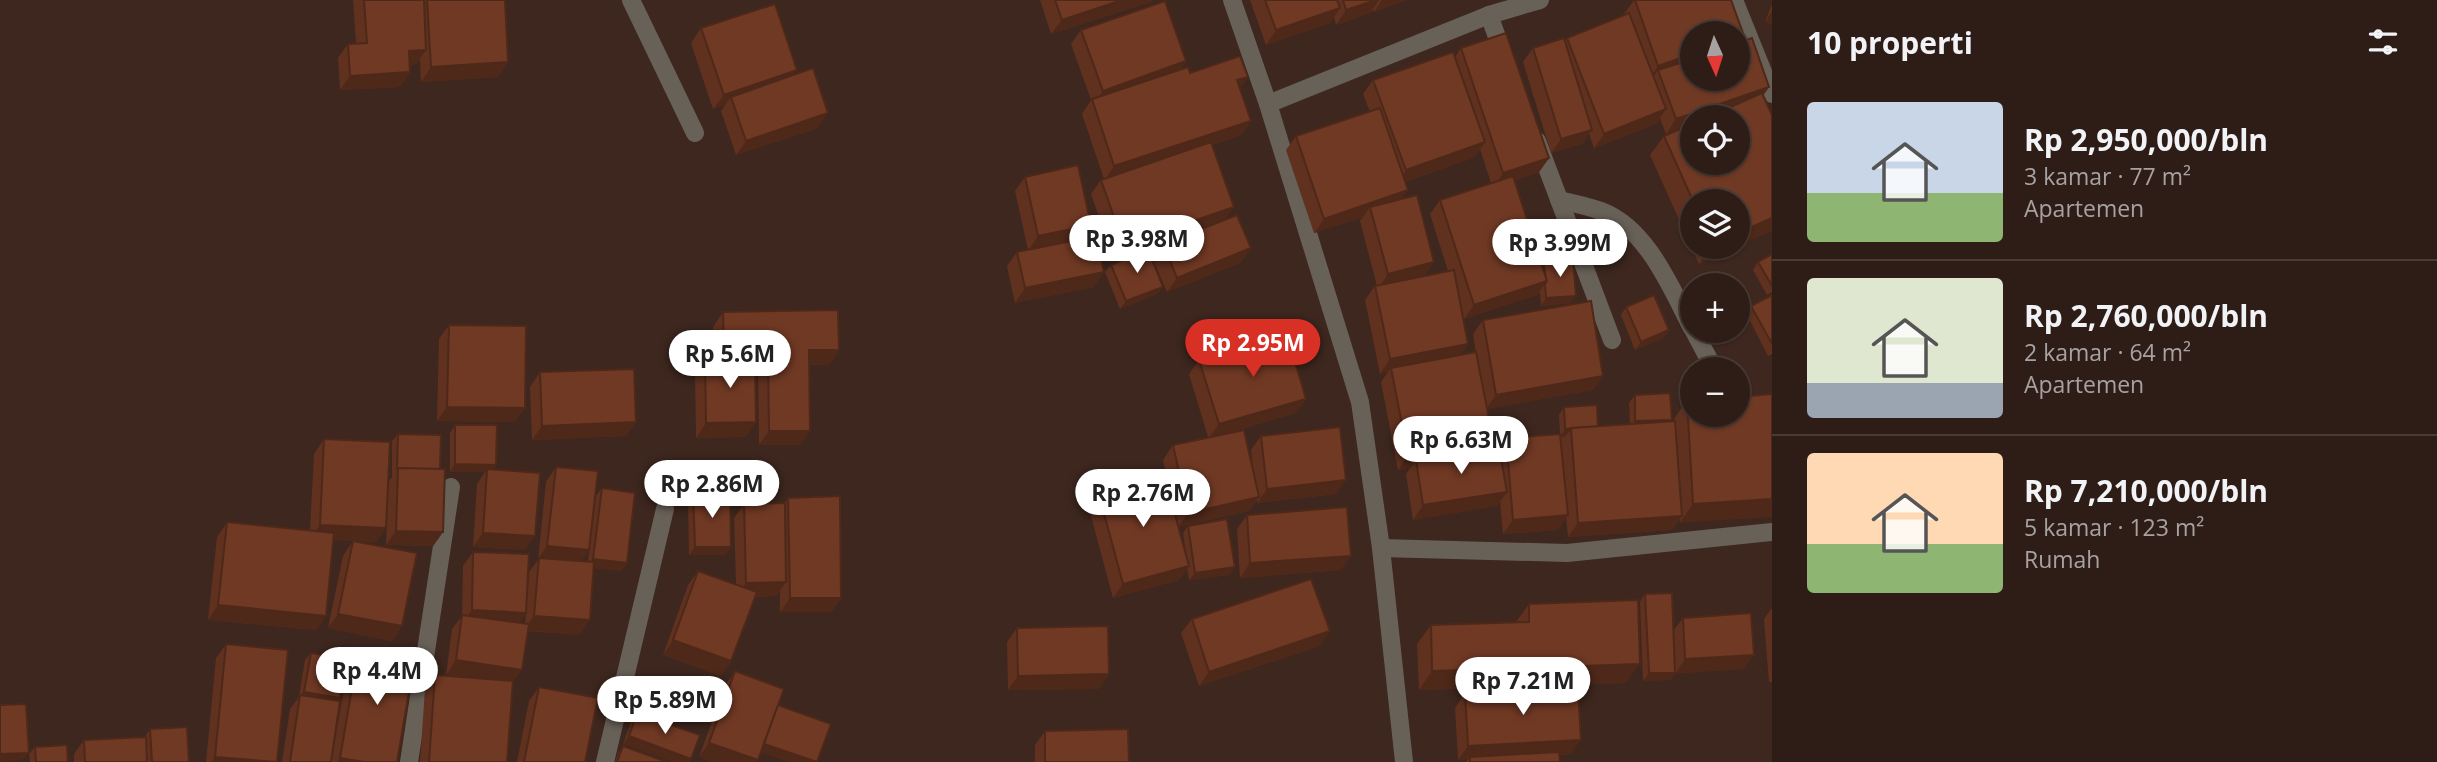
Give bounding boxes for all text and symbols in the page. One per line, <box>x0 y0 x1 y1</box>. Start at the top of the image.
north arrow <box>1680 21 1750 91</box>
map controls <box>1680 21 1750 427</box>
text: 10 properti <box>1807 22 1973 63</box>
icon: filters <box>2364 23 2402 61</box>
button: locate <box>1680 105 1750 175</box>
text: Rp 2,950,000/bln <box>2024 119 2268 160</box>
icon: home <box>1863 130 1947 214</box>
text: 3 kamar · 77 m² <box>2024 160 2191 192</box>
button: layers <box>1680 189 1750 259</box>
text: Apartemen <box>2024 192 2144 224</box>
pin: Rp 3.98M <box>1065 216 1209 275</box>
pin: Rp 3.99M <box>1488 219 1632 279</box>
text: Rp 3.98M <box>1085 222 1189 254</box>
text: Rp 3.99M <box>1508 226 1612 258</box>
button: + <box>1680 273 1750 343</box>
text: Rp 2,760,000/bln <box>2024 295 2268 336</box>
icon: home <box>1863 306 1947 390</box>
pin: Rp 2.95M <box>1181 320 1325 379</box>
text: Rp 2.95M <box>1201 326 1305 358</box>
pin: Rp 5.6M <box>665 330 795 390</box>
text: 2 kamar · 64 m² <box>2024 336 2191 368</box>
text: Rp 5.6M <box>685 337 775 369</box>
button: − <box>1680 357 1750 427</box>
text: Apartemen <box>2024 368 2144 400</box>
pin: Rp 6.63M <box>1389 416 1533 476</box>
text: Rp 6.63M <box>1409 423 1513 455</box>
pin: Rp 2.86M <box>640 461 784 520</box>
text: Rp 2.86M <box>660 467 764 499</box>
pin: Rp 2.76M <box>1071 470 1215 529</box>
text: Rp 7,210,000/bln <box>2024 470 2268 511</box>
text: Rp 2.76M <box>1091 476 1195 508</box>
icon: home <box>1863 481 1947 565</box>
text: 5 kamar · 123 m² <box>2024 511 2204 543</box>
text: Rumah <box>2024 543 2100 575</box>
pin: Rp 4.4M <box>312 648 442 707</box>
text: Rp 4.4M <box>332 654 422 686</box>
pin: Rp 7.21M <box>1451 658 1595 717</box>
text: Rp 7.21M <box>1471 664 1575 696</box>
pin: Rp 5.89M <box>593 676 737 736</box>
text: Rp 5.89M <box>613 683 717 715</box>

